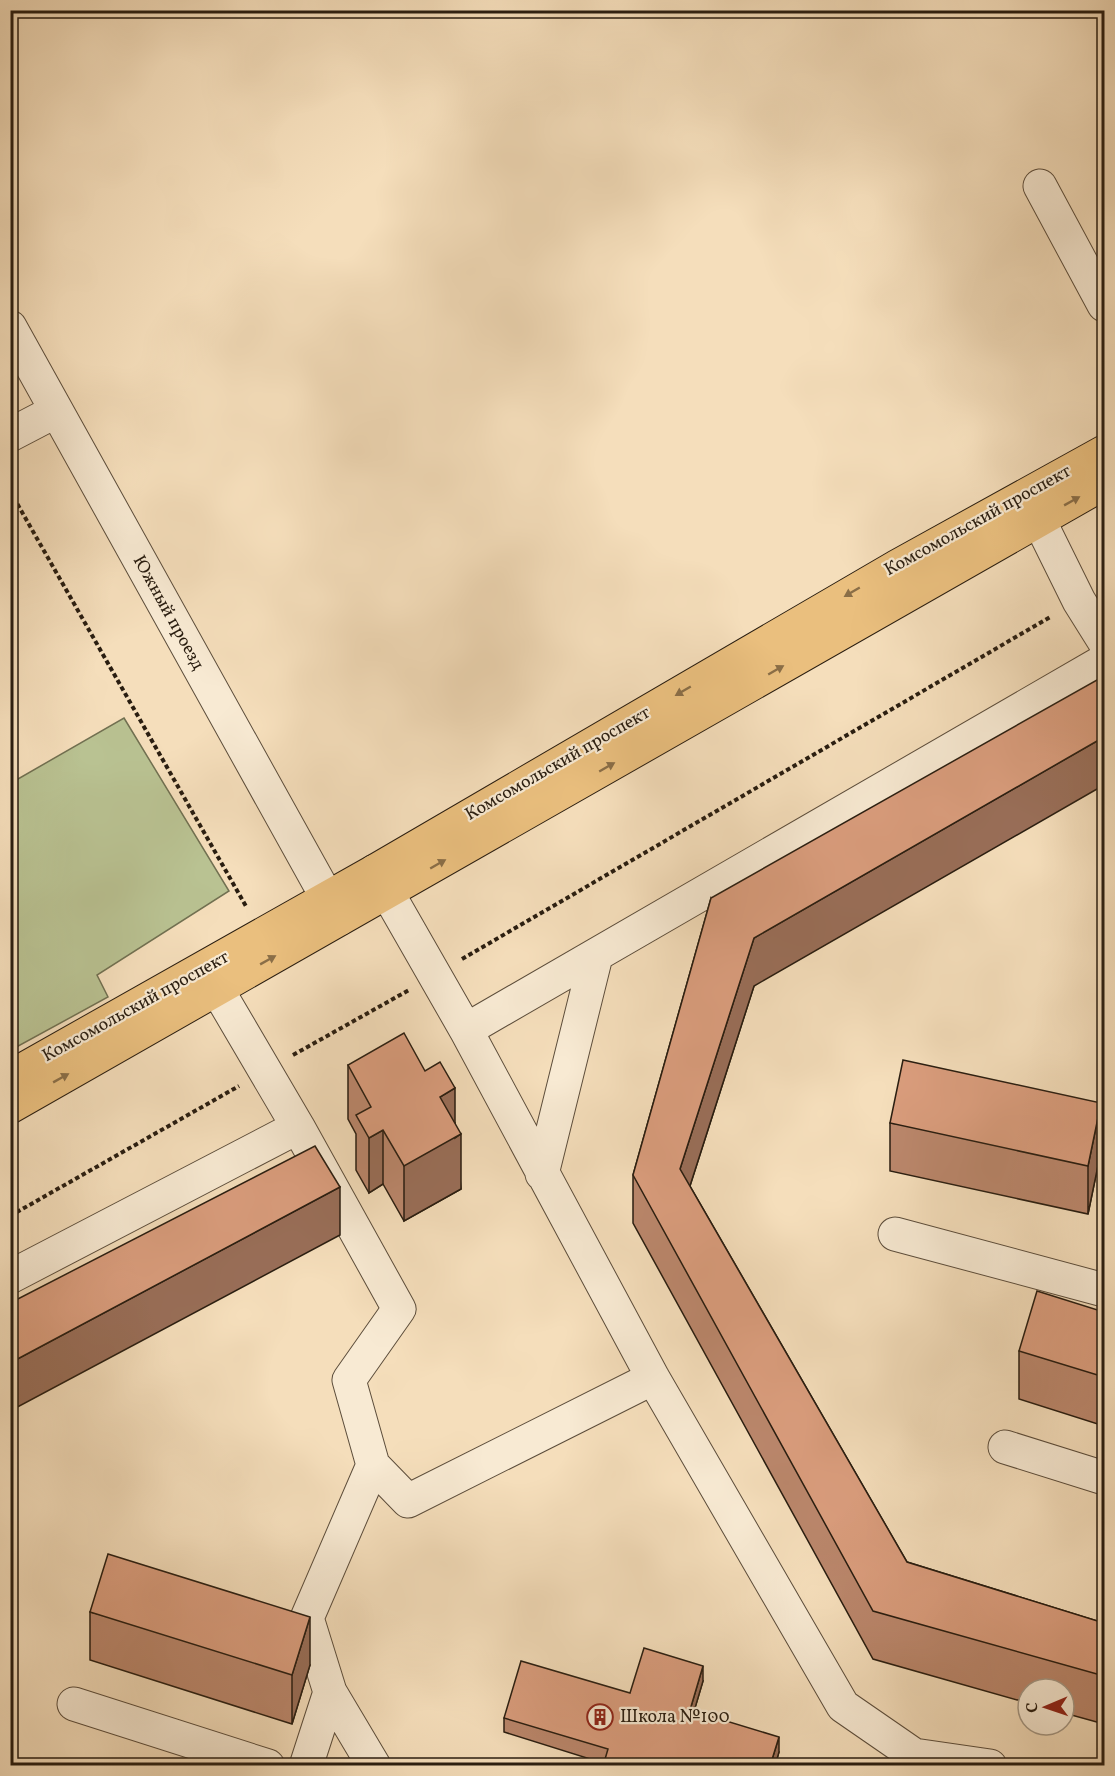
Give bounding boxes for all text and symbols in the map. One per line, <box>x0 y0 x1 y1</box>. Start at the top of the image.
street label: Комсомольский проспект <box>880 459 1076 583</box>
one-way arrow <box>1063 496 1080 506</box>
street label: Южный проезд <box>126 551 210 675</box>
one-way arrow <box>844 587 860 598</box>
one-way arrow <box>768 665 785 675</box>
one-way arrow <box>674 686 691 696</box>
street label: Комсомольский проспект <box>461 701 655 827</box>
one-way arrow <box>599 762 615 773</box>
one-way arrow <box>430 859 446 870</box>
street label: Комсомольский проспект <box>38 945 234 1069</box>
one-way arrow <box>260 955 277 965</box>
one-way arrow <box>53 1073 70 1083</box>
north arrow <box>1016 1677 1076 1737</box>
building icon: Школа №100 <box>585 1702 615 1732</box>
text: С <box>1022 1702 1044 1713</box>
place label: Школа №100 <box>620 1705 730 1730</box>

